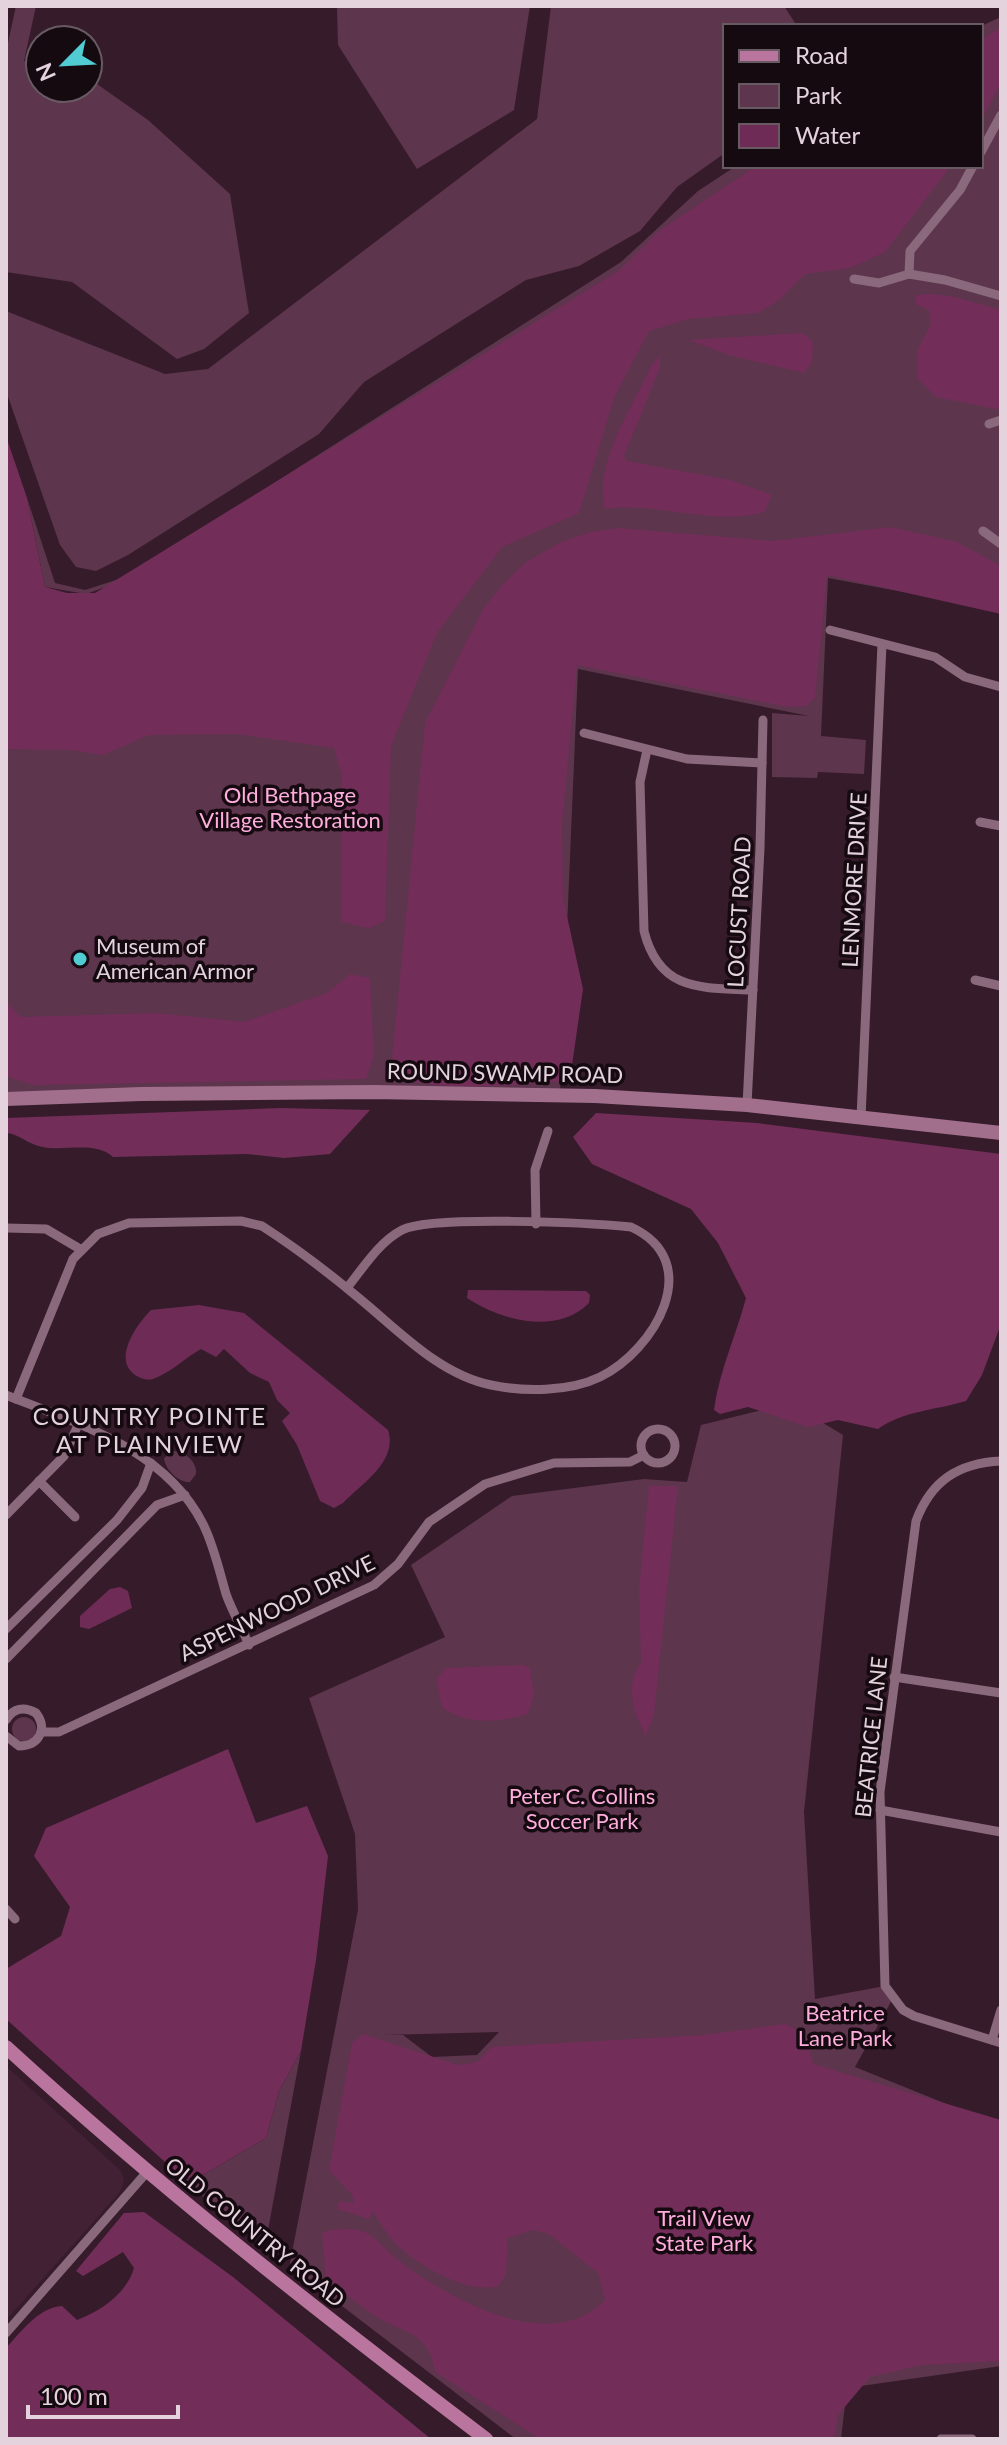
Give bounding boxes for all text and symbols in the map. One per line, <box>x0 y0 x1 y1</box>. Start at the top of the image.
north arrow <box>24 24 104 104</box>
legend <box>723 24 983 168</box>
text: Road <box>795 40 848 69</box>
text: N <box>29 59 61 86</box>
text: Park <box>795 80 843 109</box>
text: Water <box>795 120 860 149</box>
park label: Old Bethpage Village Restoration <box>199 781 381 833</box>
street label: LENMORE DRIVE <box>835 792 872 968</box>
street label: LOCUST ROAD <box>721 836 756 988</box>
place label: Museum of American Armor <box>96 932 254 984</box>
marker: Museum of American Armor <box>71 950 89 968</box>
street label: ROUND SWAMP ROAD <box>387 1057 623 1088</box>
district label: COUNTRY POINTE AT PLAINVIEW <box>33 1401 267 1458</box>
street label: ASPENWOOD DRIVE <box>175 1549 379 1667</box>
street label: BEATRICE LANE <box>849 1655 892 1819</box>
park label: Peter C. Collins Soccer Park <box>509 1782 655 1834</box>
park label: Beatrice Lane Park <box>798 1999 893 2051</box>
street label: OLD COUNTRY ROAD <box>160 2151 351 2312</box>
park label: Trail View State Park <box>655 2204 754 2256</box>
scale bar <box>28 2369 178 2419</box>
text: 100 m <box>40 2381 108 2410</box>

